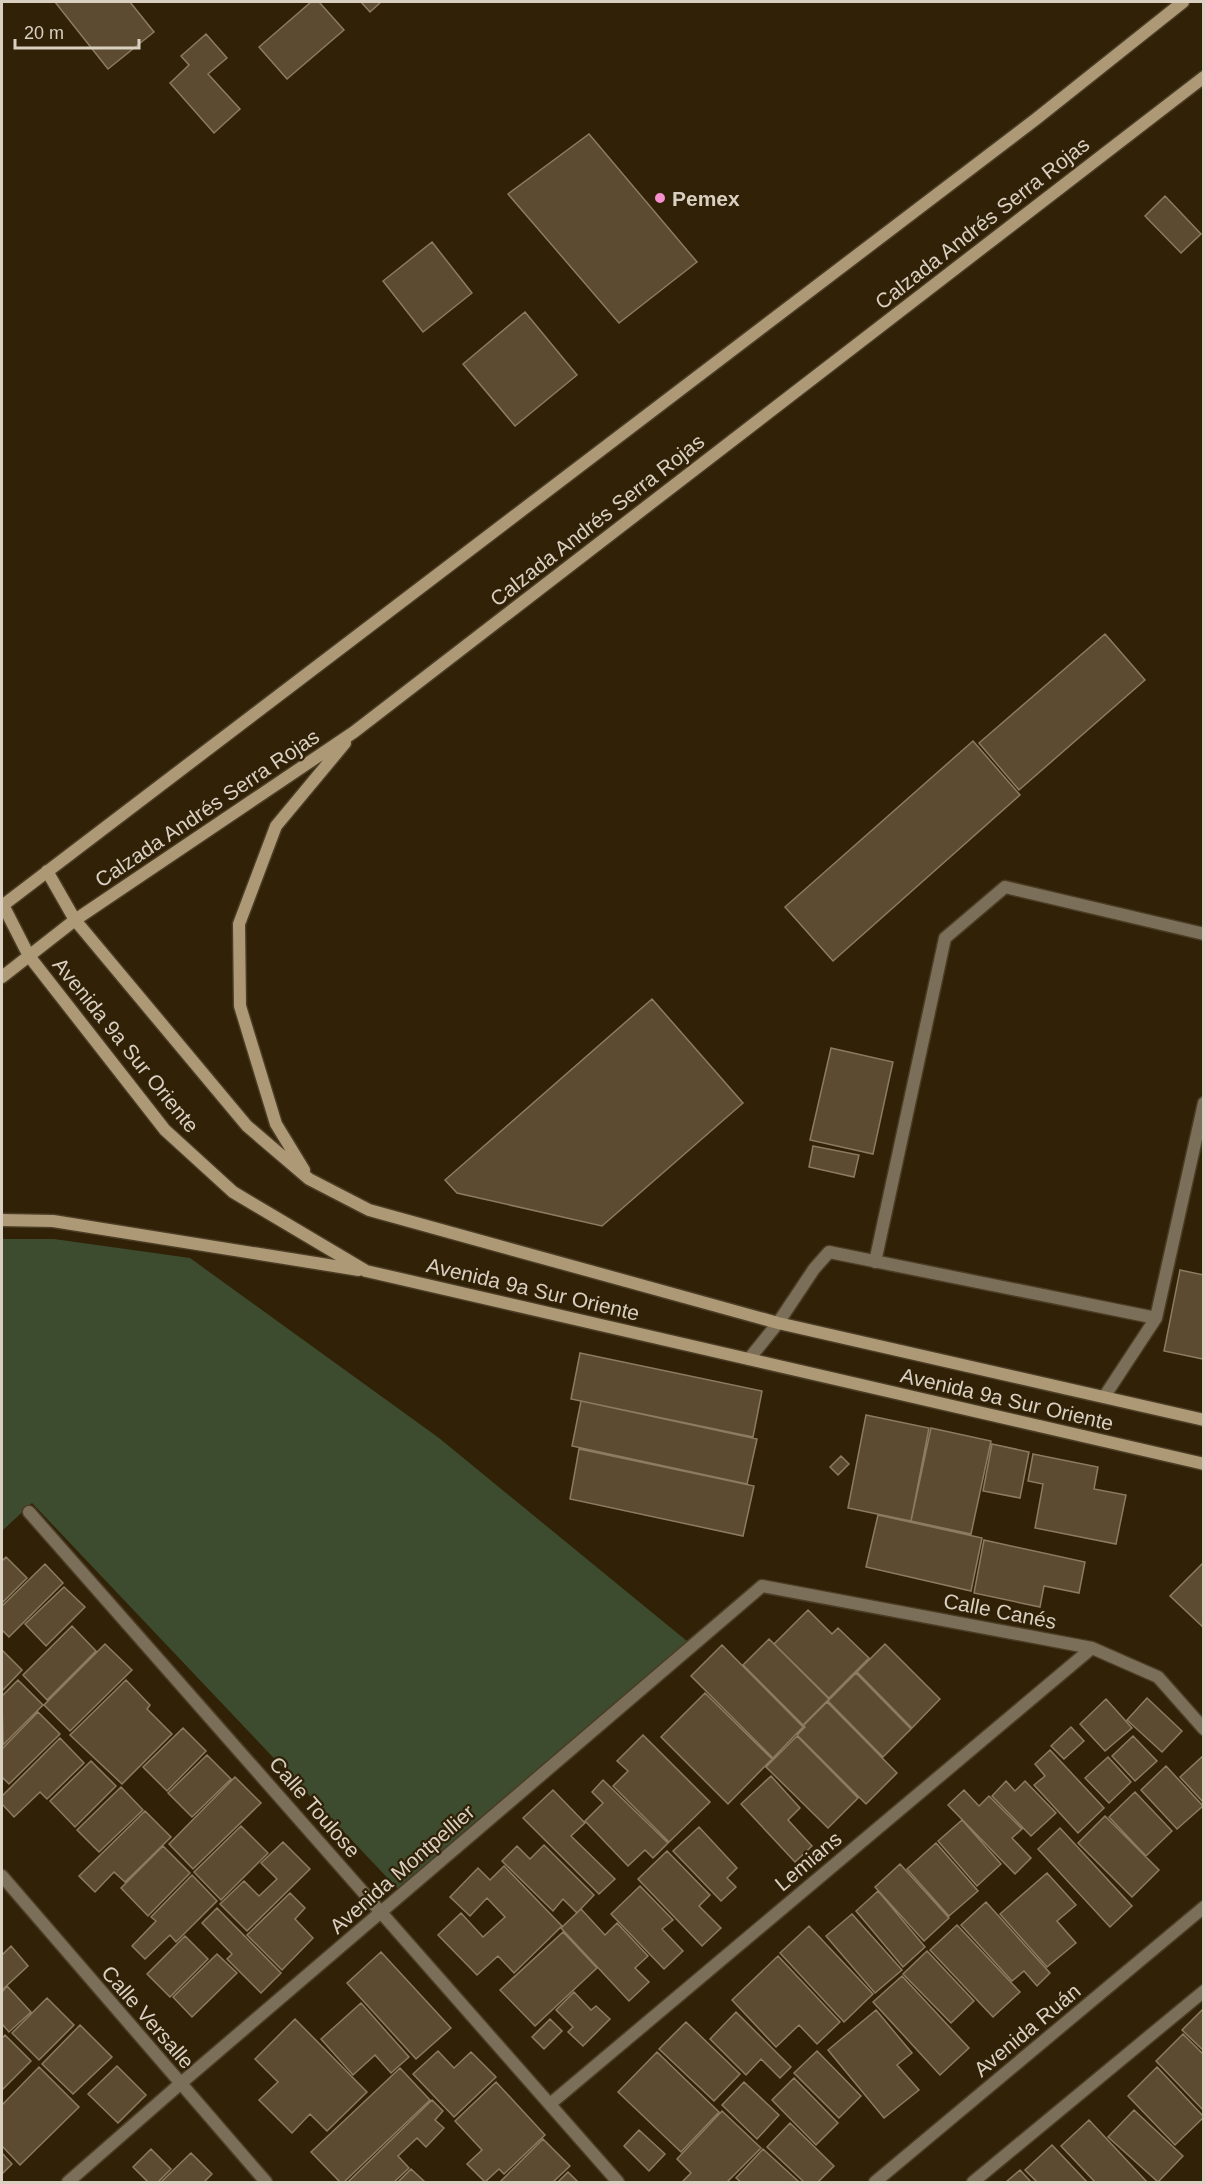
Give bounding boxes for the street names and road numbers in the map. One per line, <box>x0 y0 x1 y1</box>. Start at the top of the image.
street label: Calzada Andrés Serra Rojas <box>871 132 1093 314</box>
street label: Calzada Andrés Serra Rojas <box>486 429 708 611</box>
street label: Calzada Andrés Serra Rojas <box>91 724 323 892</box>
street label: Avenida 9a Sur Oriente <box>48 953 204 1137</box>
street label: Avenida 9a Sur Oriente <box>424 1253 642 1325</box>
street label: Avenida 9a Sur Oriente <box>898 1363 1116 1435</box>
street label: Calle Canés <box>942 1589 1058 1633</box>
street label: Calle Toulose <box>265 1752 365 1862</box>
street label: Avenida Montpellier <box>325 1800 479 1938</box>
street label: Lemians <box>770 1827 846 1895</box>
street label: Calle Versalle <box>97 1961 199 2073</box>
street label: Avenida Ruán <box>969 1979 1085 2081</box>

